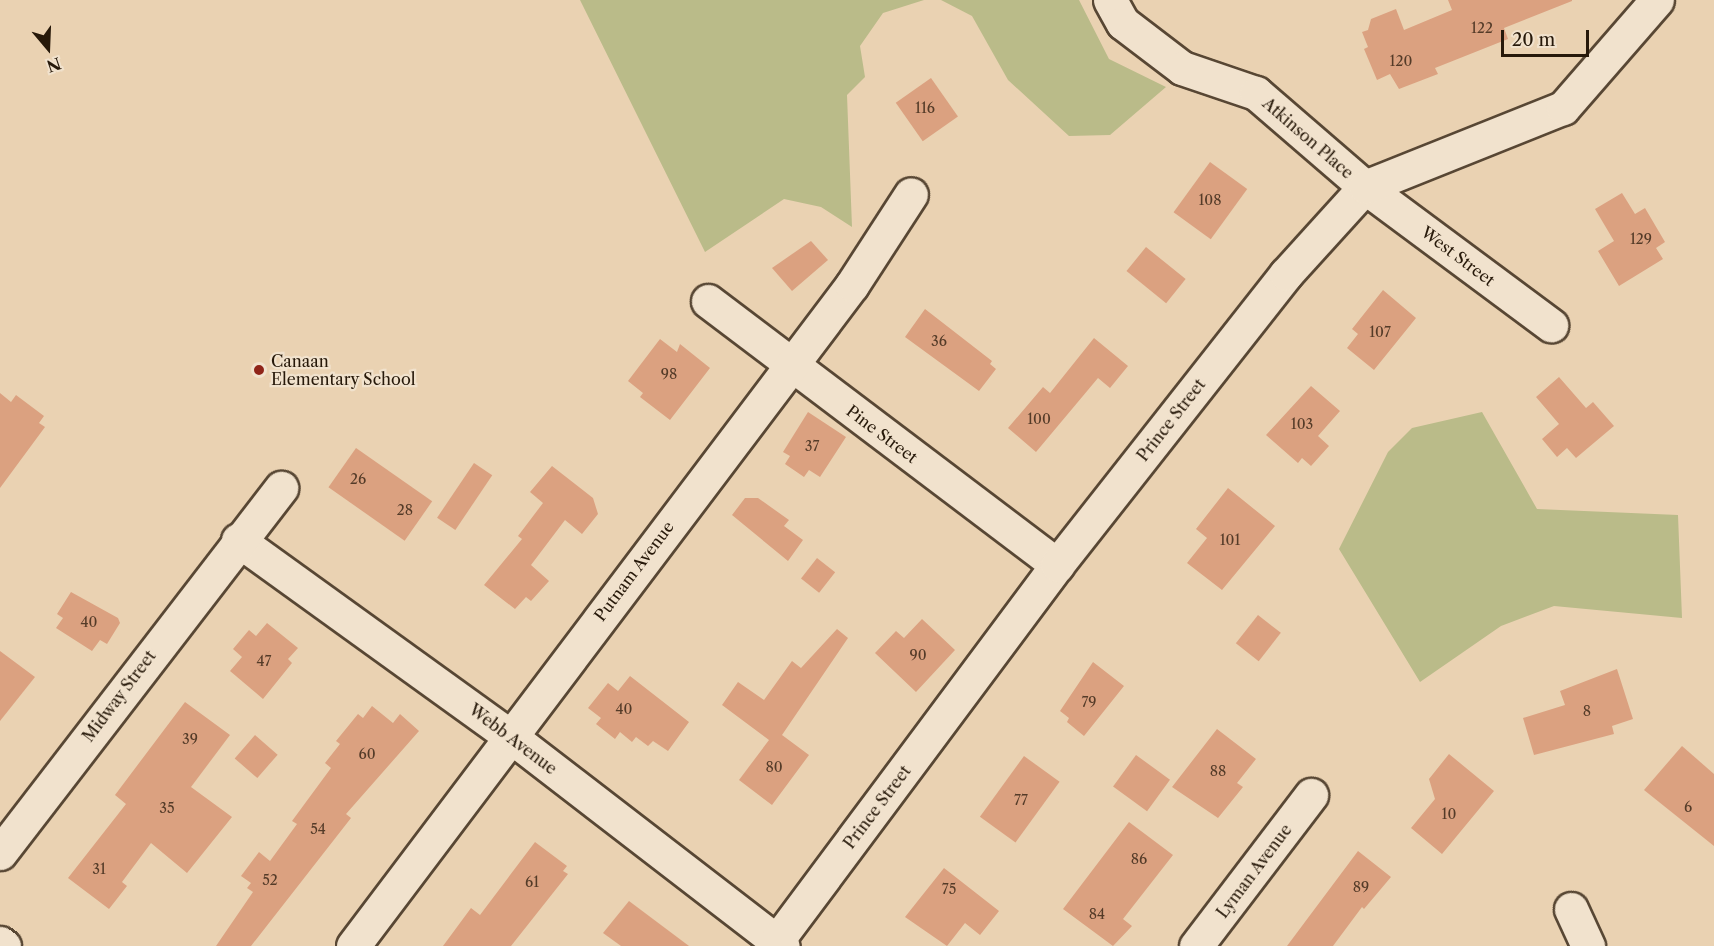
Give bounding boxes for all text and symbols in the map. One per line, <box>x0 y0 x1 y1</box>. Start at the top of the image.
north arrow <box>18 18 78 78</box>
scale bar <box>1504 18 1592 56</box>
house number: 122 <box>1471 20 1493 36</box>
text: 20 m <box>1512 29 1555 51</box>
text: N <box>44 53 64 77</box>
house number: 120 <box>1390 53 1412 69</box>
street label: Atkinson Place <box>1259 93 1357 183</box>
house number: 116 <box>915 100 935 116</box>
house number: 108 <box>1198 192 1222 208</box>
street label: West Street <box>1417 222 1499 290</box>
house number: 129 <box>1630 231 1652 247</box>
house number: 107 <box>1369 324 1391 340</box>
house number: 36 <box>931 333 947 349</box>
place label: Canaan Elementary School <box>271 351 416 389</box>
marker: Canaan Elementary School <box>252 363 266 377</box>
house number: 98 <box>661 366 677 382</box>
street label: Prince Street <box>1133 375 1209 465</box>
street label: Pine Street <box>843 401 921 467</box>
house number: 100 <box>1027 411 1051 427</box>
house number: 103 <box>1291 416 1313 432</box>
house number: 37 <box>805 438 819 454</box>
house number: 26 <box>350 471 366 487</box>
house number: 28 <box>397 502 413 518</box>
street label: Putnam Avenue <box>590 517 678 625</box>
house number: 101 <box>1220 532 1240 548</box>
house number: 40 <box>81 614 97 630</box>
street label: Midway Street <box>78 646 160 746</box>
house number: 90 <box>909 647 927 663</box>
house number: 47 <box>257 653 271 669</box>
house number: 79 <box>1081 694 1097 710</box>
street label: Webb Avenue <box>465 700 561 778</box>
house number: 40 <box>616 701 632 717</box>
house number: 8 <box>1583 703 1591 719</box>
house number: 39 <box>182 731 198 747</box>
house number: 60 <box>358 746 376 762</box>
house number: 80 <box>765 759 783 775</box>
street label: Prince Street <box>839 762 915 852</box>
house number: 88 <box>1210 763 1226 779</box>
house number: 77 <box>1014 792 1028 808</box>
house number: 6 <box>1684 799 1692 815</box>
house number: 35 <box>159 800 175 816</box>
house number: 10 <box>1442 806 1456 822</box>
street label: Lyman Avenue <box>1212 820 1296 922</box>
house number: 54 <box>310 821 326 837</box>
house number: 86 <box>1131 851 1147 867</box>
house number: 31 <box>92 861 106 877</box>
house number: 52 <box>262 872 278 888</box>
house number: 61 <box>525 874 539 890</box>
house number: 89 <box>1353 879 1369 895</box>
house number: 75 <box>942 881 956 897</box>
house number: 84 <box>1089 906 1105 922</box>

